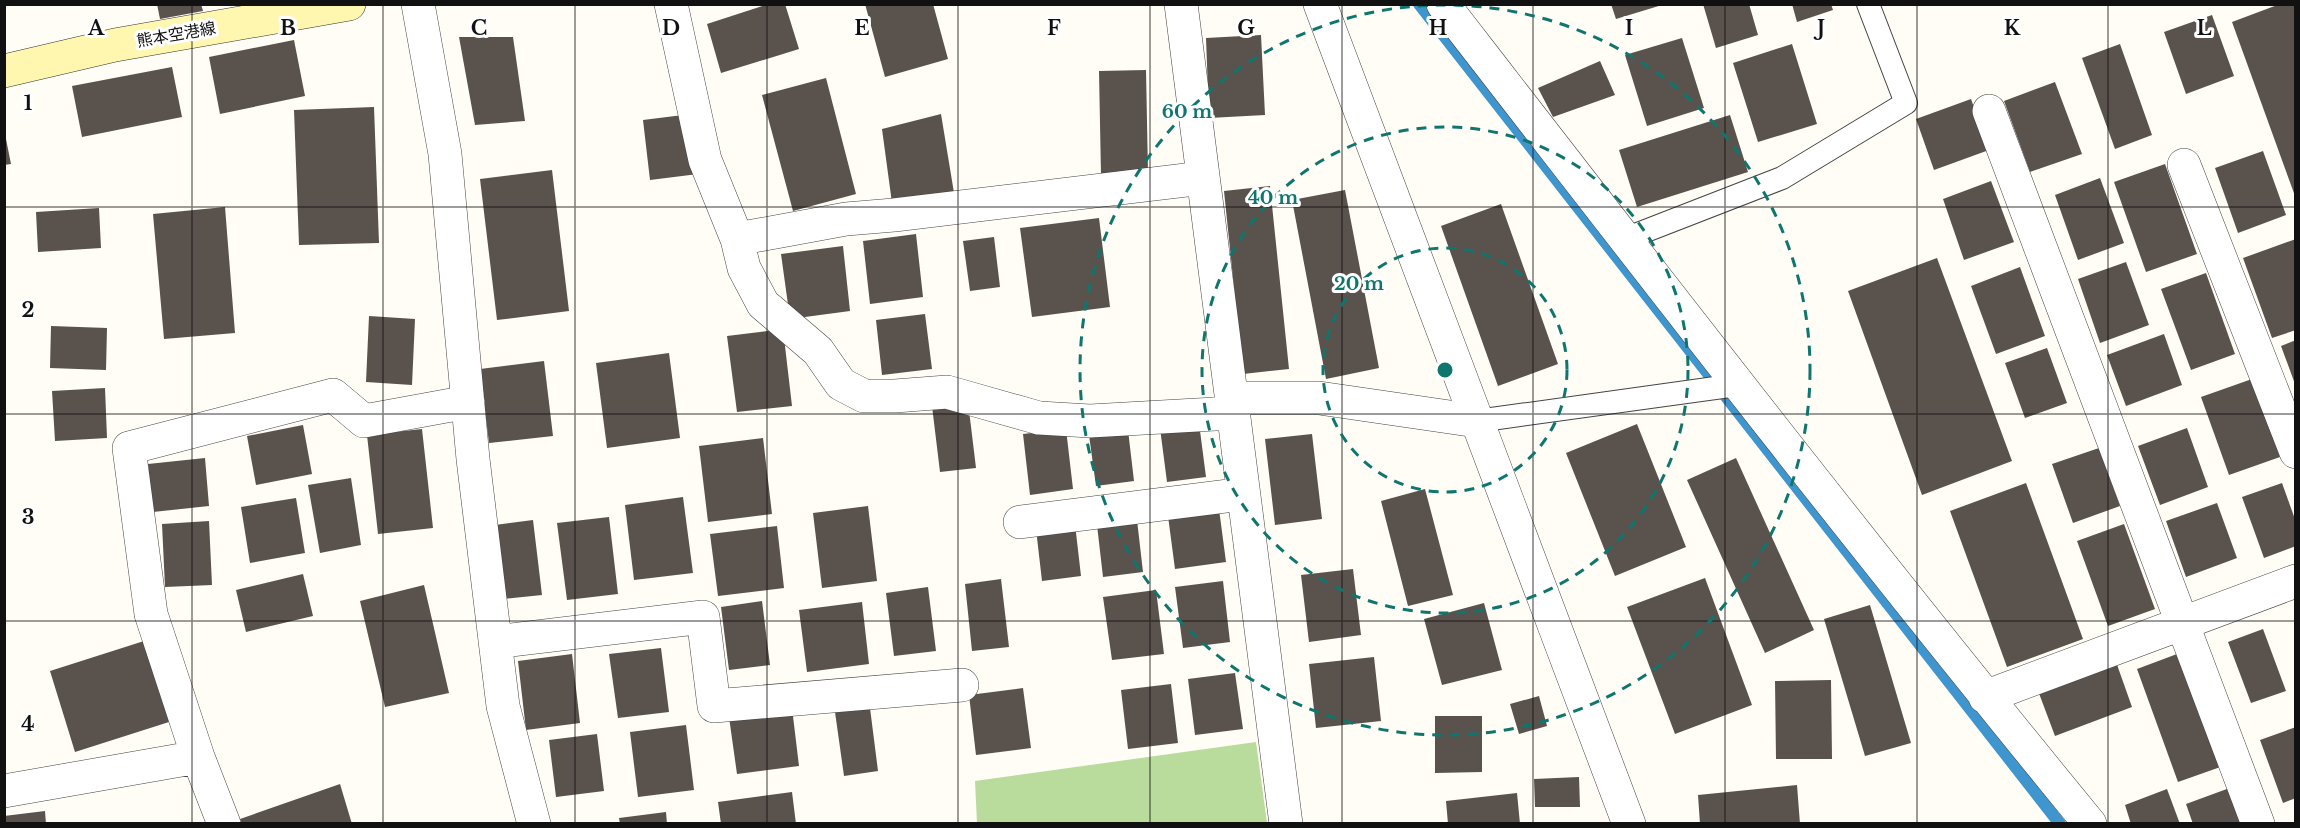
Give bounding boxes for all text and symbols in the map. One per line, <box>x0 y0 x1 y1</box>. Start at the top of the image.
text: A <box>87 16 105 40</box>
text: B <box>280 16 296 40</box>
text: C <box>471 16 487 40</box>
text: D <box>662 16 680 40</box>
text: E <box>854 16 870 40</box>
text: F <box>1047 16 1061 40</box>
text: G <box>1237 16 1255 40</box>
text: H <box>1429 16 1448 40</box>
text: I <box>1625 16 1633 40</box>
text: J <box>1813 16 1825 40</box>
text: K <box>2004 16 2021 40</box>
text: L <box>2196 16 2212 40</box>
street label: 熊本空港線 <box>135 17 217 51</box>
text: 1 <box>24 91 33 115</box>
text: 60 m <box>1162 101 1212 123</box>
text: 40 m <box>1248 187 1298 209</box>
text: 20 m <box>1334 273 1384 295</box>
text: 2 <box>21 298 35 322</box>
centre of rings <box>1435 360 1455 380</box>
text: 3 <box>22 505 34 529</box>
text: 4 <box>21 712 35 736</box>

